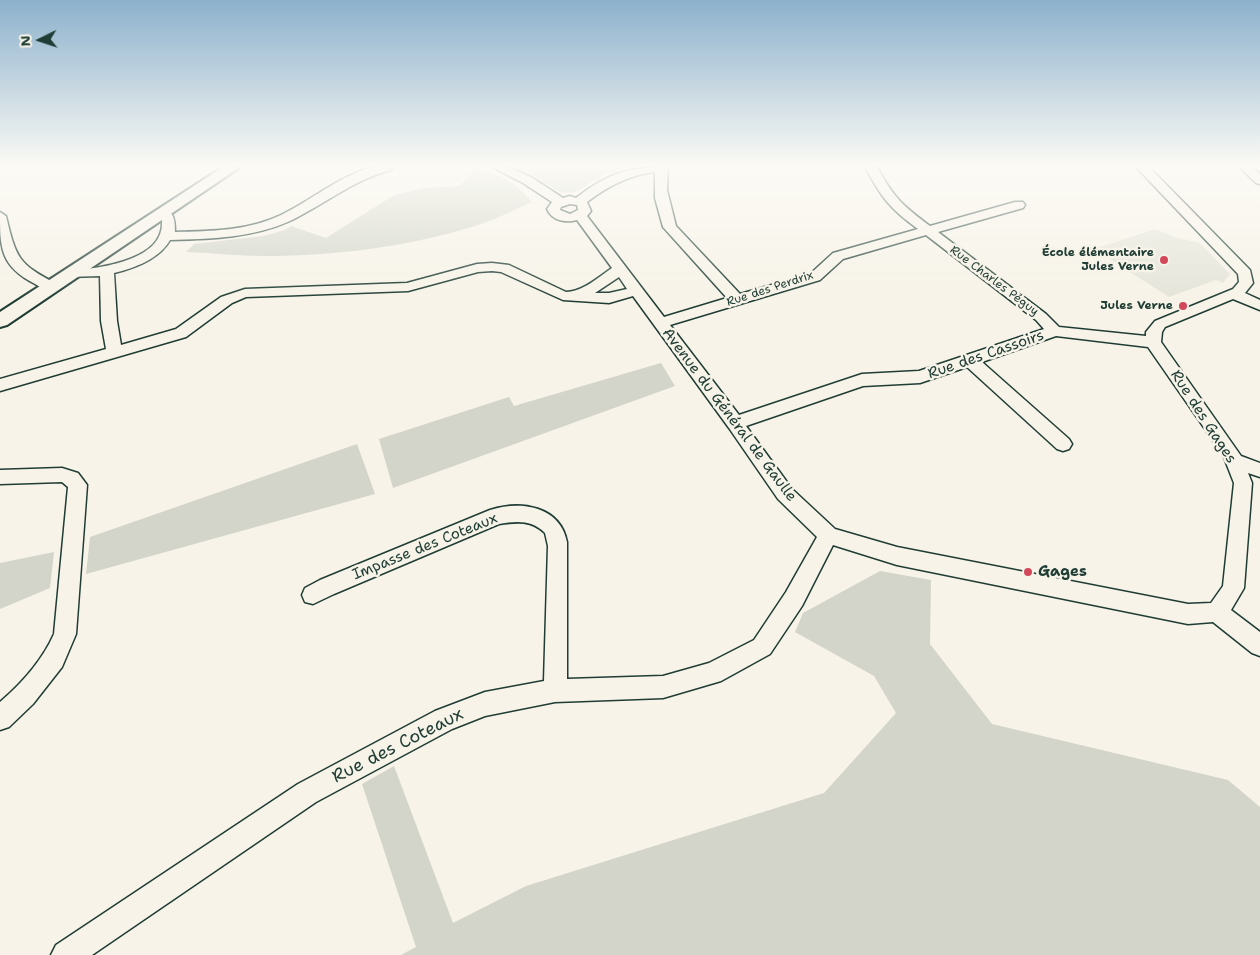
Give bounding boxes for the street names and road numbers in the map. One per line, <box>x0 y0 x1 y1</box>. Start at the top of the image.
street label: Rue Charles Péguy <box>947 243 1041 319</box>
street label: Rue des Perdrix <box>725 268 815 310</box>
street label: Avenue du Général de Gaulle <box>658 325 800 505</box>
street label: Rue des Cassoirs <box>926 327 1046 383</box>
street label: Rue des Gages <box>1166 367 1240 467</box>
street label: Impasse des Coteaux <box>350 510 500 584</box>
street label: Rue des Coteaux <box>329 704 467 788</box>

